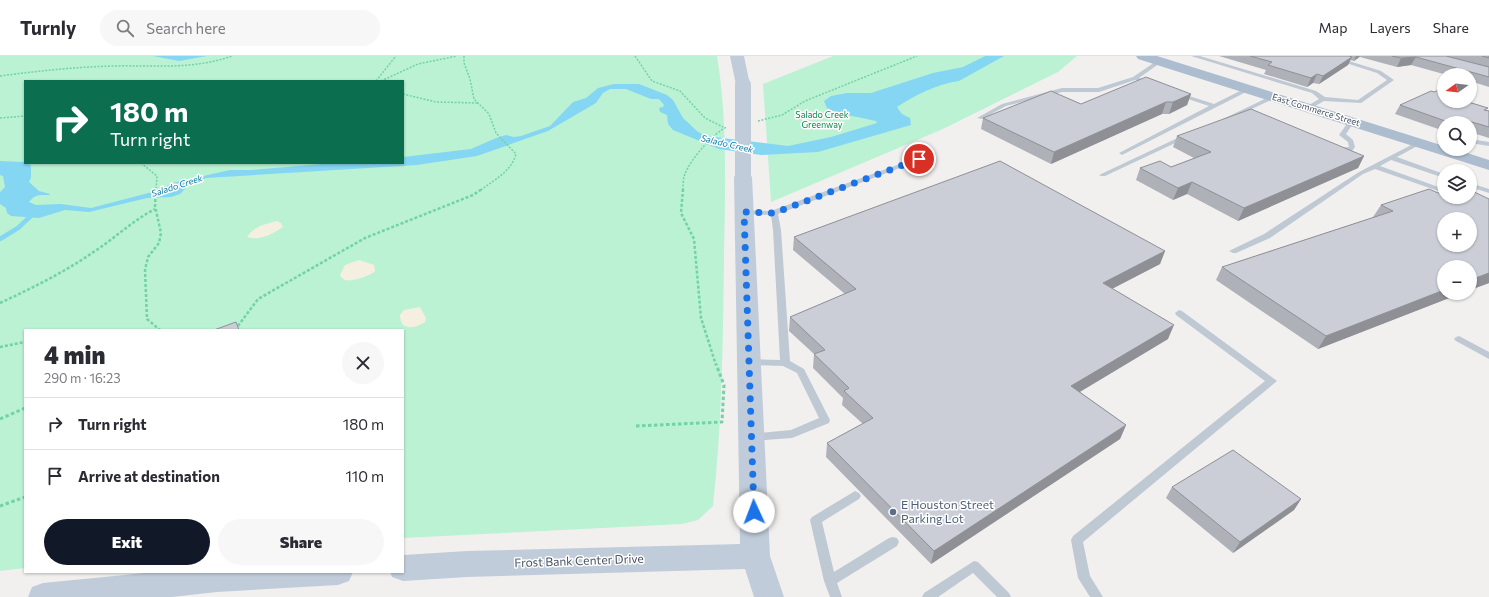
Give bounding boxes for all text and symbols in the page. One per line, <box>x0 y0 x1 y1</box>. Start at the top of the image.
search box <box>100 10 380 46</box>
text: Turnly <box>20 16 76 39</box>
icon: search <box>114 17 136 39</box>
text: Search here <box>146 19 226 37</box>
text: Map <box>1319 19 1347 36</box>
text: Layers <box>1369 19 1411 36</box>
text: Share <box>1433 19 1469 36</box>
north arrow <box>1437 68 1477 108</box>
map controls <box>1437 68 1477 300</box>
street label: East Commerce Street <box>1271 91 1362 128</box>
text: 180 m <box>110 94 188 128</box>
icon: right <box>44 96 96 148</box>
park label: Salado Creek Greenway <box>795 109 849 130</box>
button: search <box>1437 116 1477 156</box>
text: Turn right <box>110 128 190 150</box>
water label: Salado Creek <box>700 132 755 155</box>
pin <box>902 142 936 176</box>
icon: arrive <box>908 148 930 170</box>
button: layers <box>1437 164 1477 204</box>
water label: Salado Creek <box>150 172 205 199</box>
button: + <box>1437 212 1477 252</box>
button: − <box>1437 260 1477 300</box>
text: 4 min <box>44 340 105 369</box>
button: close <box>342 342 384 384</box>
text: 290 m · 16:23 <box>44 370 121 386</box>
icon: right <box>44 413 66 435</box>
text: Turn right <box>78 415 147 433</box>
text: 180 m <box>343 415 384 433</box>
icon: arrive <box>44 465 66 487</box>
text: Arrive at destination <box>78 467 220 485</box>
text: 110 m <box>345 467 384 485</box>
position arrow <box>733 491 775 533</box>
place label: E Houston Street Parking Lot <box>901 497 994 525</box>
marker: E Houston Street Parking Lot <box>888 507 898 517</box>
button: Exit <box>44 519 210 565</box>
button: Share <box>218 519 384 565</box>
street label: Frost Bank Center Drive <box>514 551 644 569</box>

